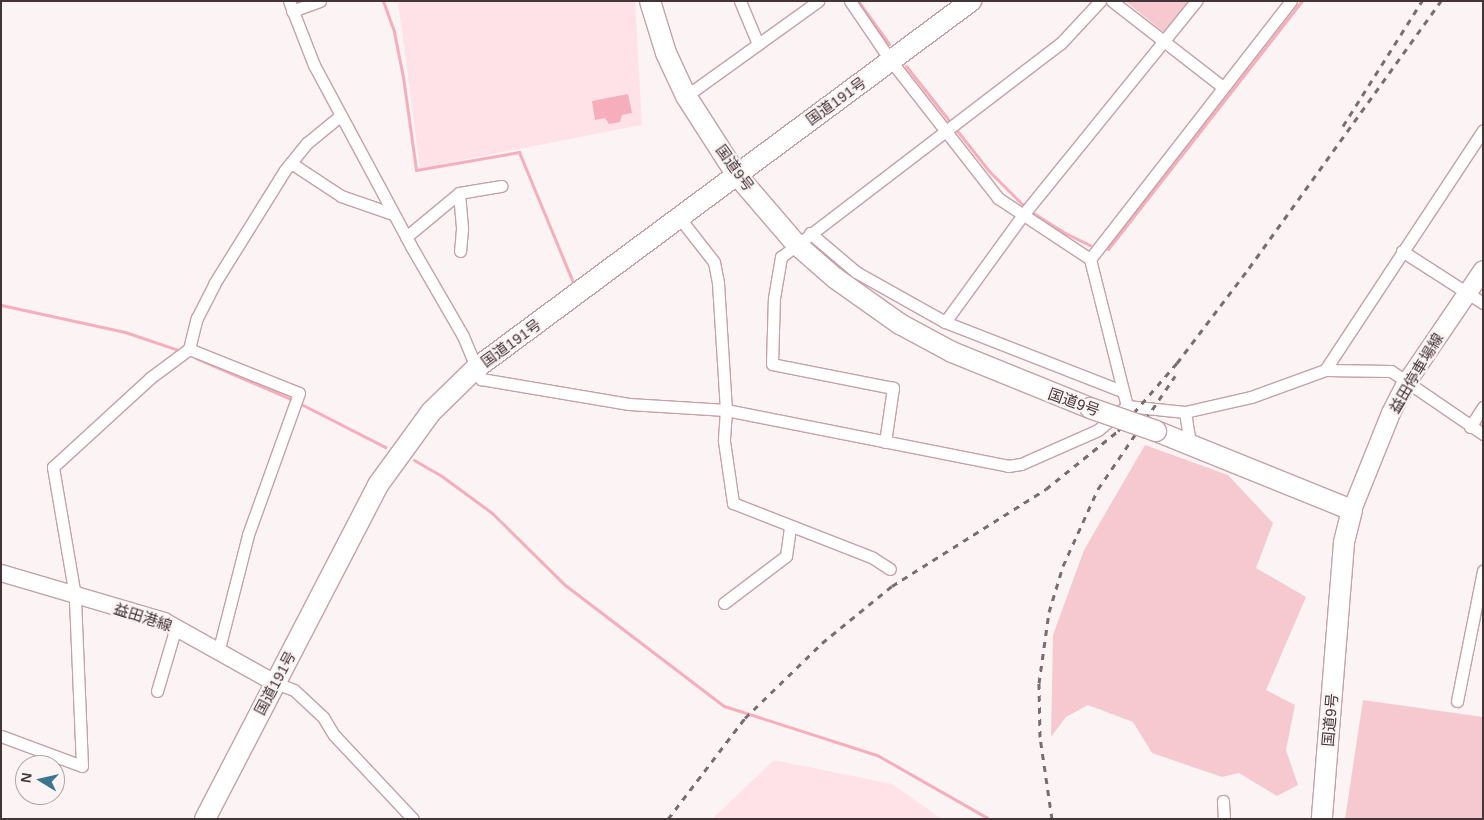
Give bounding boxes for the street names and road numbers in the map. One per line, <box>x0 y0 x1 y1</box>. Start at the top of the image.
street label: 国道191号 <box>802 73 870 129</box>
street label: 国道9号 <box>712 141 758 195</box>
street label: 国道191号 <box>477 315 545 371</box>
street label: 益田停車場線 <box>1385 330 1447 416</box>
street label: 国道9号 <box>1046 384 1102 420</box>
street label: 益田港線 <box>112 599 174 635</box>
street label: 国道191号 <box>251 648 299 718</box>
street label: 国道9号 <box>1319 693 1341 747</box>

